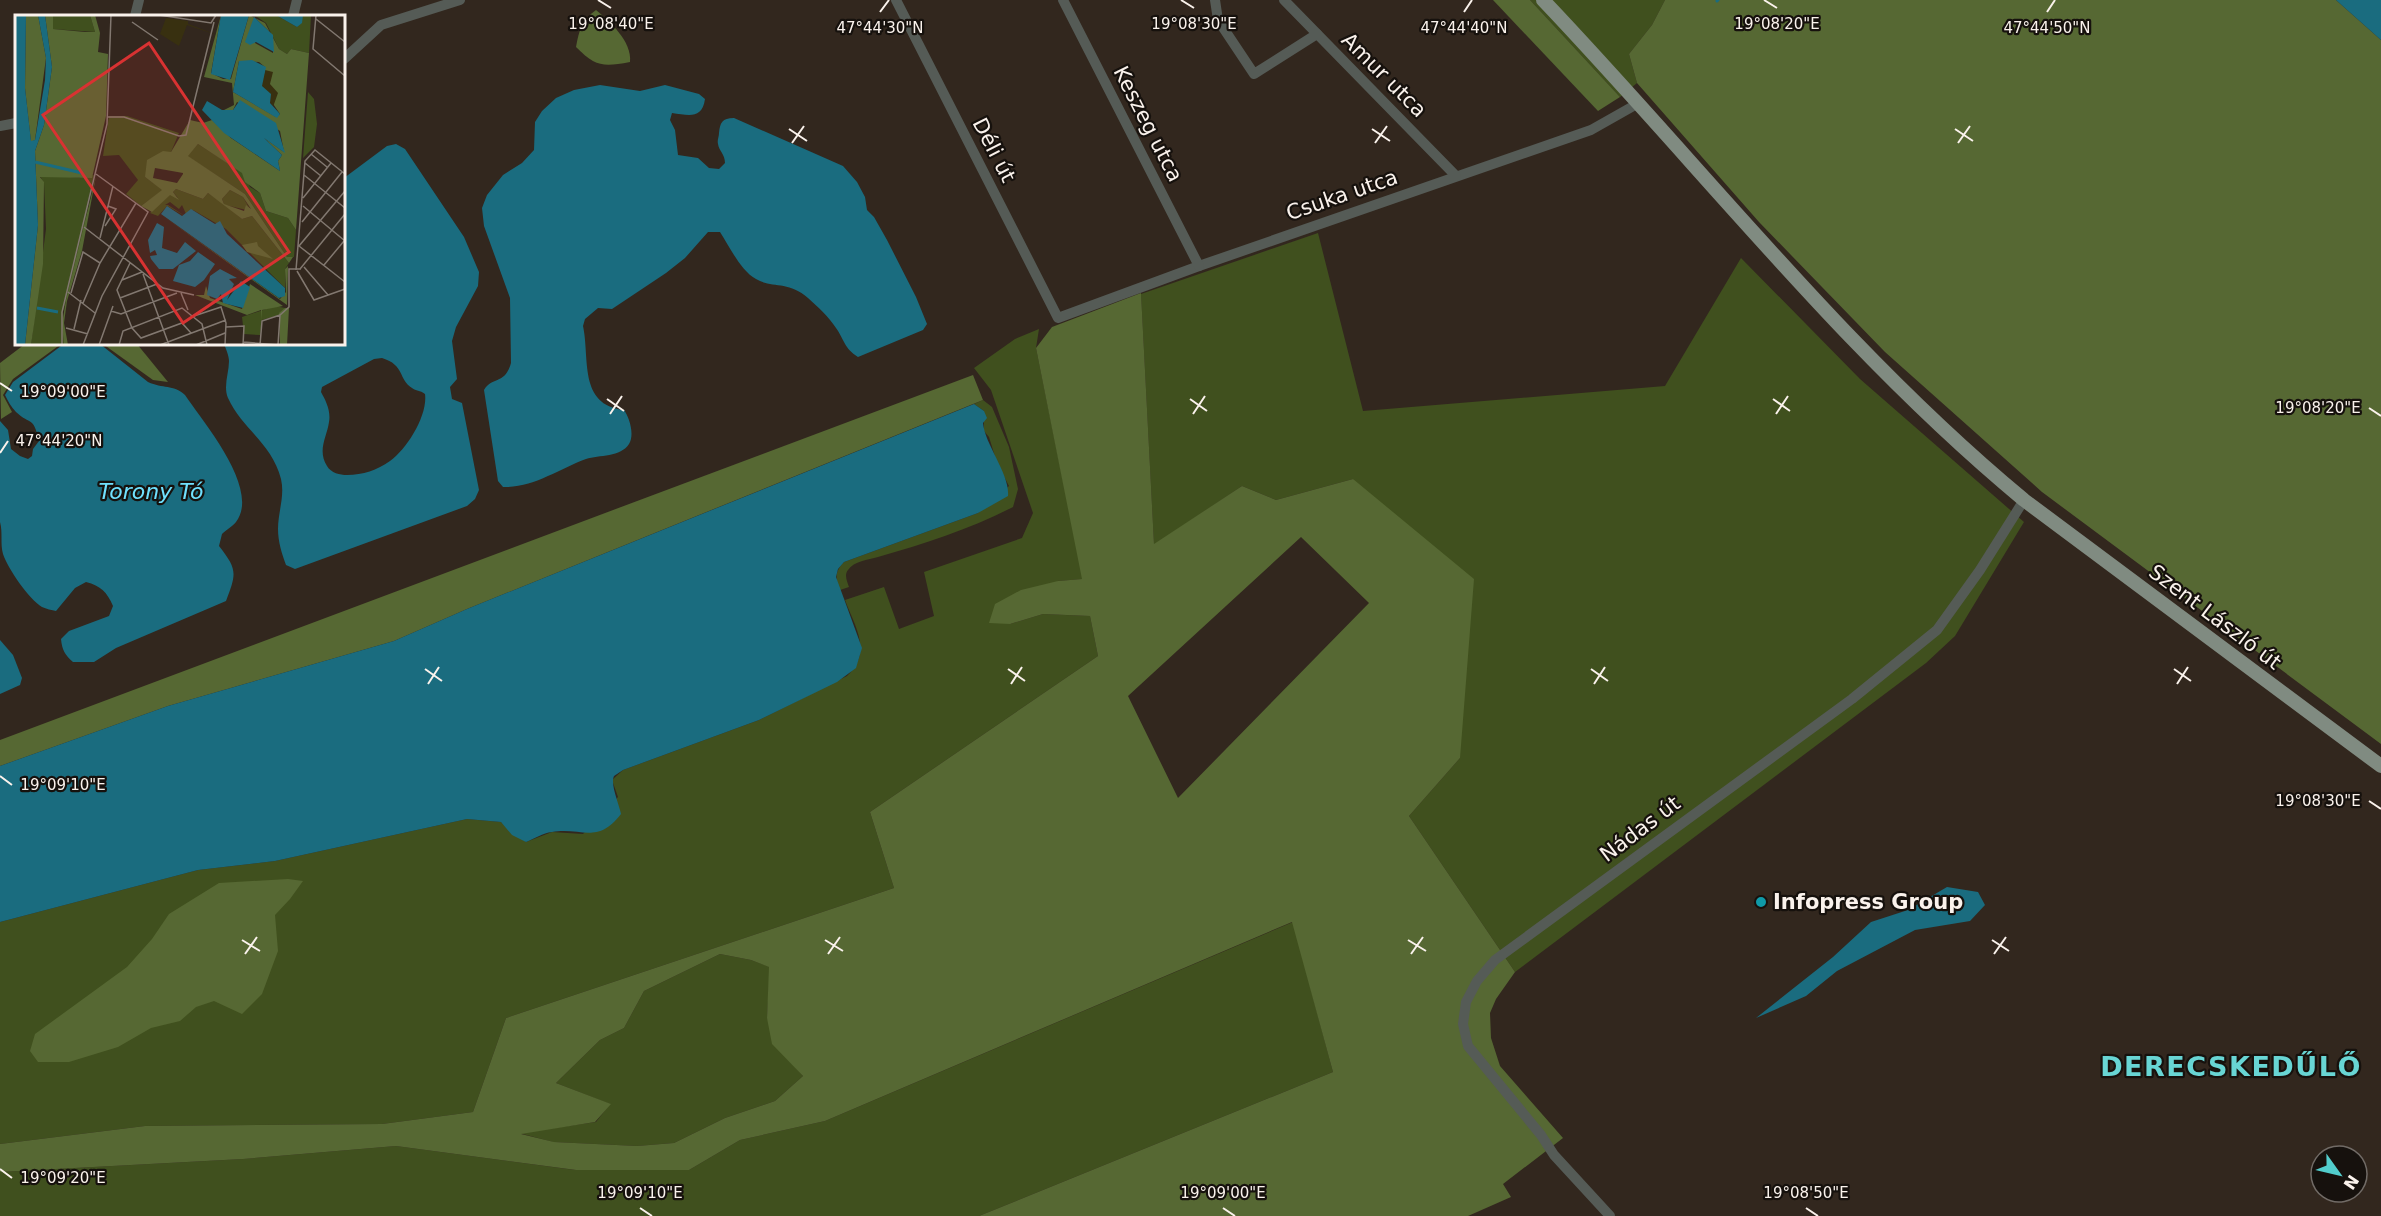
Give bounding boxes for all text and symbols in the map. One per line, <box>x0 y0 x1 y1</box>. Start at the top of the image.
inset map <box>15 15 345 345</box>
text: 19°08'40"E <box>568 15 654 33</box>
text: 19°08'30"E <box>1151 15 1237 33</box>
text: 19°08'20"E <box>1734 15 1820 33</box>
text: 47°44'30"N <box>836 19 924 37</box>
text: 47°44'40"N <box>1420 19 1508 37</box>
text: 47°44'50"N <box>2003 19 2091 37</box>
street label: Amur utca <box>1337 28 1431 122</box>
street label: Keszeg utca <box>1109 62 1187 186</box>
street label: Déli út <box>968 114 1020 186</box>
street label: Csuka utca <box>1283 165 1401 225</box>
text: 19°09'00"E <box>20 383 106 401</box>
text: 19°08'20"E <box>2275 399 2361 417</box>
text: 47°44'20"N <box>15 432 103 450</box>
water label: Torony Tó <box>99 479 203 504</box>
street label: Szent László út <box>2144 560 2286 674</box>
text: 19°09'10"E <box>20 776 106 794</box>
street label: Nádas út <box>1595 791 1685 867</box>
text: 19°08'30"E <box>2275 792 2361 810</box>
place label: Infopress Group <box>1773 890 1963 914</box>
marker: Infopress Group <box>1754 895 1768 909</box>
district label: DERECSKEDŰLŐ <box>2100 1051 2362 1082</box>
north arrow <box>2309 1144 2369 1204</box>
text: 19°09'20"E <box>20 1169 106 1187</box>
text: N <box>2339 1171 2363 1193</box>
text: 19°09'10"E <box>597 1184 683 1202</box>
text: 19°09'00"E <box>1180 1184 1266 1202</box>
text: 19°08'50"E <box>1763 1184 1849 1202</box>

